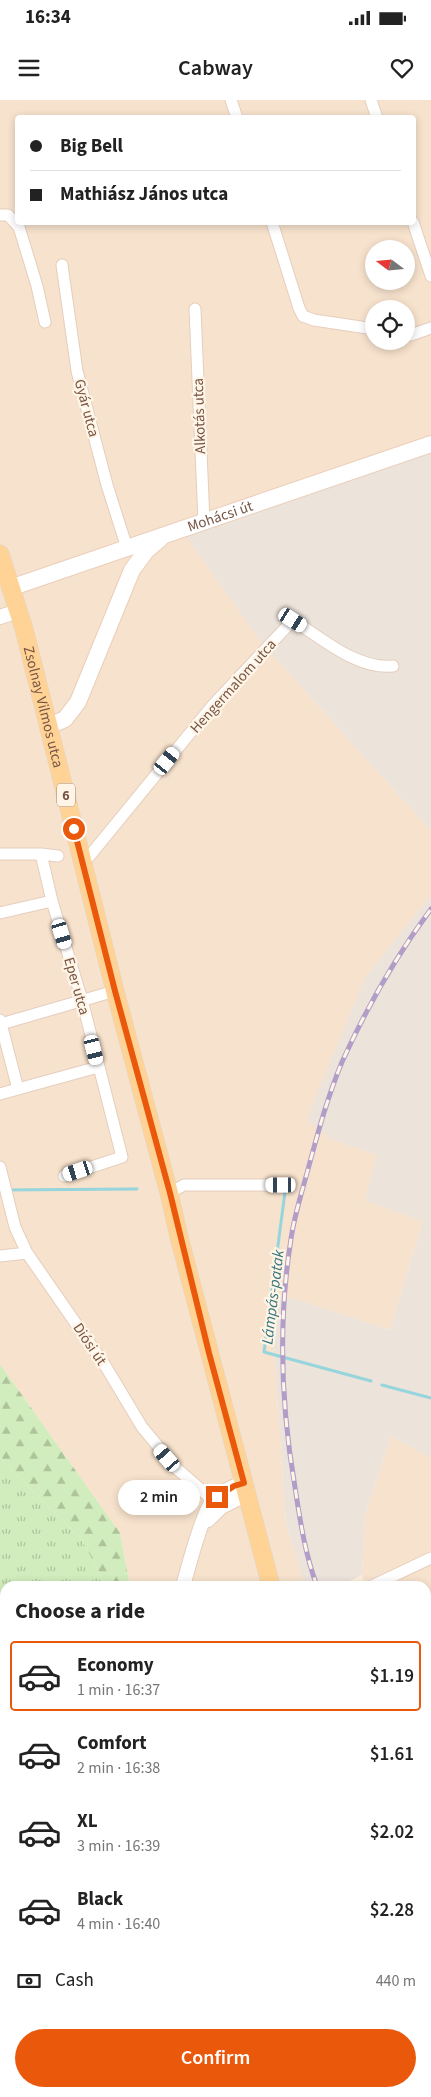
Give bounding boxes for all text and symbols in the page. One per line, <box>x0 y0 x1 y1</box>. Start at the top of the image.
text: 16:34 <box>25 4 71 31</box>
text: Cabway <box>178 52 253 84</box>
icon: menu <box>15 54 43 82</box>
icon: heart <box>388 54 416 82</box>
text: Big Bell <box>60 133 123 160</box>
text: Mathiász János utca <box>60 181 228 208</box>
north arrow <box>365 240 415 290</box>
map controls <box>365 240 415 350</box>
button: locate <box>365 300 415 350</box>
street label: Gyár utca <box>69 377 104 439</box>
street label: Alkotás utca <box>188 378 211 454</box>
street label: Mohácsi út <box>185 496 256 538</box>
car <box>276 606 309 634</box>
street label: Hengermalom utca <box>185 635 281 738</box>
street label: Zsolnay Vilmos utca <box>18 644 68 770</box>
car <box>151 745 182 777</box>
road number: 6 <box>57 784 75 806</box>
route start <box>63 818 85 840</box>
car <box>50 917 73 951</box>
street label: Eper utca <box>58 955 95 1017</box>
car <box>83 1034 104 1066</box>
car <box>61 1159 94 1183</box>
car <box>266 1178 296 1193</box>
water label: Lámpás-patak <box>256 1248 290 1346</box>
street label: Diósi út <box>68 1319 111 1370</box>
car <box>151 1442 182 1474</box>
callout: 2 min <box>117 1480 200 1514</box>
text: 2 min <box>140 1486 178 1508</box>
route end <box>206 1486 228 1508</box>
text: Choose a ride <box>15 1595 145 1627</box>
text: Economy <box>77 1652 154 1679</box>
icon: car <box>17 1654 62 1699</box>
text: $1.19 <box>370 1663 414 1690</box>
text: 1 min · 16:37 <box>77 1679 160 1701</box>
text: Comfort <box>77 1730 147 1757</box>
icon: car <box>17 1732 62 1777</box>
text: $1.61 <box>370 1741 414 1768</box>
text: 2 min · 16:38 <box>77 1757 160 1779</box>
text: XL <box>77 1808 98 1835</box>
icon: car <box>17 1810 62 1855</box>
text: $2.02 <box>370 1819 414 1846</box>
text: 3 min · 16:39 <box>77 1835 160 1857</box>
text: Black <box>77 1886 123 1913</box>
icon: car <box>17 1888 62 1933</box>
text: $2.28 <box>370 1897 414 1924</box>
text: 4 min · 16:40 <box>77 1913 160 1935</box>
icon: cash <box>15 1967 43 1995</box>
text: Cash <box>55 1967 94 1994</box>
text: 440 m <box>376 1970 416 1992</box>
button: Confirm <box>15 2029 416 2087</box>

